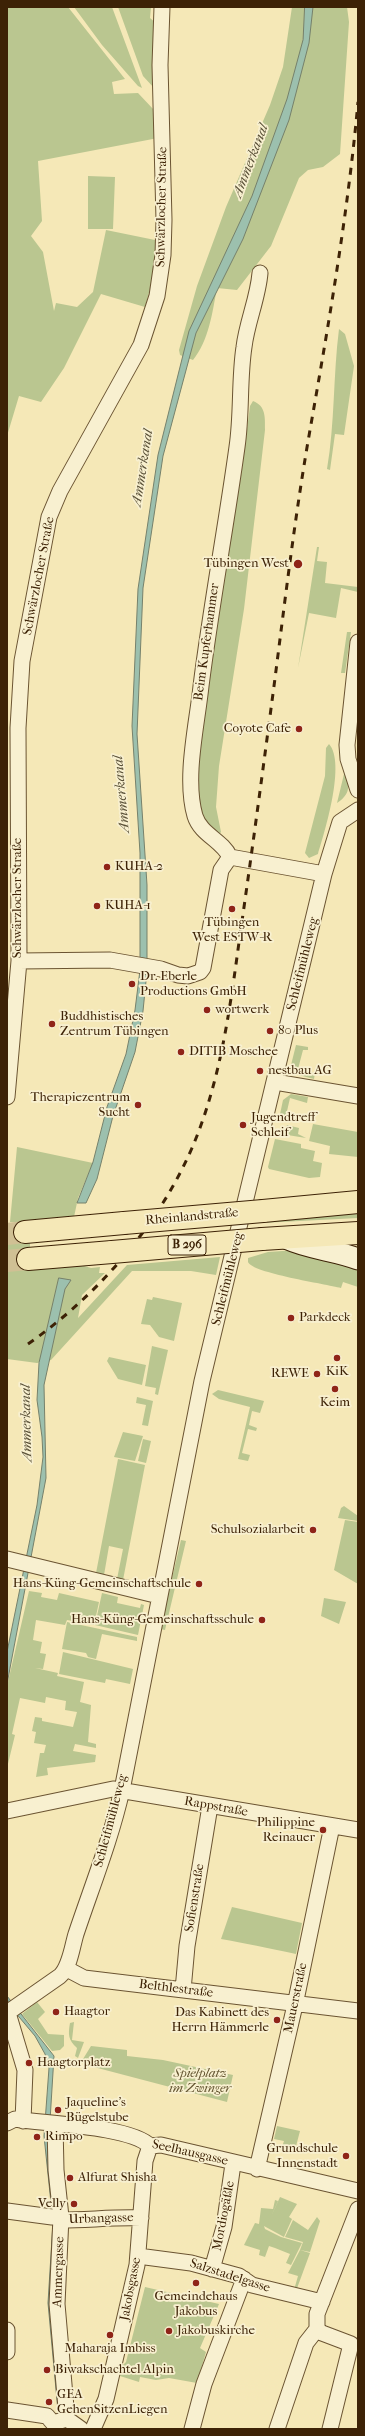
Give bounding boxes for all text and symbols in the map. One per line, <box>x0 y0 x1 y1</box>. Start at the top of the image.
water label: Ammerkanal <box>229 122 273 200</box>
street label: Schwärzlocher Straße <box>153 147 171 267</box>
water label: Ammerkanal <box>129 429 157 507</box>
street label: Schwärzlocher Straße <box>20 515 58 637</box>
place label: Tübingen West <box>204 556 289 572</box>
marker: Tübingen West <box>292 558 304 570</box>
street label: Beim Kupferhammer <box>191 582 223 702</box>
place label: Coyote Cafe <box>224 721 291 737</box>
marker: Coyote Cafe <box>294 724 304 734</box>
water label: Ammerkanal <box>110 755 134 833</box>
street label: Schwärzlocher Straße <box>10 838 26 958</box>
place label: KUHA-2 <box>115 859 163 875</box>
marker: KUHA-2 <box>102 862 112 872</box>
place label: KUHA-1 <box>105 898 151 914</box>
marker: KUHA-1 <box>92 901 102 911</box>
marker: Tübingen West ESTW-R <box>227 904 237 914</box>
place label: Tübingen West ESTW-R <box>192 915 272 946</box>
street label: Schleifmühleweg <box>284 916 322 1012</box>
place label: Dr. Eberle Productions GmbH <box>140 969 247 1000</box>
marker: Dr. Eberle Productions GmbH <box>127 979 137 989</box>
place label: wortwerk <box>215 1002 269 1018</box>
marker: wortwerk <box>202 1005 212 1015</box>
place label: Buddhistisches Zentrum Tübingen <box>60 1009 169 1040</box>
marker: Buddhistisches Zentrum Tübingen <box>47 1019 57 1029</box>
place label: 80 Plus <box>278 1023 318 1039</box>
marker: 80 Plus <box>265 1026 275 1036</box>
place label: DITIB Moschee <box>189 1044 278 1060</box>
marker: DITIB Moschee <box>176 1047 186 1057</box>
place label: nestbau AG <box>268 1063 332 1079</box>
marker: nestbau AG <box>255 1066 265 1076</box>
place label: Therapiezentrum Sucht <box>31 1090 130 1121</box>
marker: Therapiezentrum Sucht <box>133 1100 143 1110</box>
place label: Jugendtreff Schleif <box>251 1110 315 1141</box>
marker: Jugendtreff Schleif <box>238 1120 248 1130</box>
street label: Rheinlandstraße <box>145 1205 239 1229</box>
street label: Schleifmühleweg <box>209 1231 247 1327</box>
road number: B 296 <box>168 1235 206 1255</box>
place label: Parkdeck <box>299 1310 351 1326</box>
marker: Parkdeck <box>286 1313 296 1323</box>
marker: KiK <box>332 1353 342 1363</box>
place label: KiK <box>326 1364 348 1380</box>
place label: REWE <box>271 1366 309 1382</box>
marker: REWE <box>312 1369 322 1379</box>
water label: Ammerkanal <box>18 1384 36 1462</box>
marker: Keim <box>330 1384 340 1394</box>
place label: Keim <box>320 1395 350 1411</box>
place label: Schulsozialarbeit <box>211 1522 305 1538</box>
marker: Schulsozialarbeit <box>308 1525 318 1535</box>
place label: Hans-Küng-Gemeinschaftschule <box>13 1576 191 1592</box>
marker: Hans-Küng-Gemeinschaftschule <box>194 1579 204 1589</box>
place label: Hans-Küng-Gemeinschaftsschule <box>71 1612 254 1628</box>
marker: Hans-Küng-Gemeinschaftsschule <box>257 1615 267 1625</box>
street label: Schleifmühleweg <box>91 1773 131 1869</box>
street label: Rappstraße <box>183 1794 249 1820</box>
place label: Philippine Reinauer <box>257 1815 315 1846</box>
marker: Philippine Reinauer <box>318 1825 328 1835</box>
street label: Sofienstraße <box>182 1863 208 1933</box>
street label: Mauerstraße <box>281 1961 311 2035</box>
street label: Belthlestraße <box>138 1977 214 2001</box>
place label: Haagtor <box>64 2004 110 2020</box>
place label: Das Kabinett des Herrn Hämmerle <box>171 2005 269 2036</box>
marker: Haagtor <box>51 2007 61 2017</box>
marker: Das Kabinett des Herrn Hämmerle <box>272 2015 282 2025</box>
place label: Haagtorplatz <box>37 2055 110 2071</box>
marker: Haagtorplatz <box>24 2058 34 2068</box>
park label: Spielplatz im Zwinger <box>169 2066 231 2097</box>
place label: Jaqueline’s Bügelstube <box>66 2095 129 2126</box>
marker: Jaqueline’s Bügelstube <box>53 2105 63 2115</box>
place label: Rimpo <box>45 2129 83 2145</box>
marker: Rimpo <box>32 2132 42 2142</box>
street label: Seelhausgasse <box>150 2137 230 2169</box>
place label: Grundschule Innenstadt <box>266 2141 338 2172</box>
marker: Grundschule Innenstadt <box>341 2151 351 2161</box>
place label: Alfurat Shisha <box>78 2170 157 2186</box>
marker: Alfurat Shisha <box>65 2173 75 2183</box>
street label: Mordiogäßle <box>210 2180 238 2252</box>
place label: Velly <box>38 2196 66 2212</box>
marker: Velly <box>69 2199 79 2209</box>
street label: Urbangasse <box>68 2210 134 2228</box>
street label: Ammergasse <box>50 2236 68 2308</box>
street label: Jakobsgasse <box>117 2256 145 2322</box>
street label: Salzstadelgasse <box>188 2256 272 2296</box>
marker: Gemeindehaus Jakobus <box>191 2278 201 2288</box>
place label: Gemeindehaus Jakobus <box>154 2289 238 2320</box>
place label: Jakobuskirche <box>177 2323 255 2339</box>
marker: Jakobuskirche <box>164 2326 174 2336</box>
marker: Maharaja Imbiss <box>105 2330 115 2340</box>
place label: Maharaja Imbiss <box>65 2341 155 2357</box>
place label: Biwakschachtel Alpin <box>55 2362 174 2378</box>
marker: Biwakschachtel Alpin <box>42 2365 52 2375</box>
place label: GEA GehenSitzenLiegen <box>57 2387 168 2418</box>
marker: GEA GehenSitzenLiegen <box>44 2397 54 2407</box>

